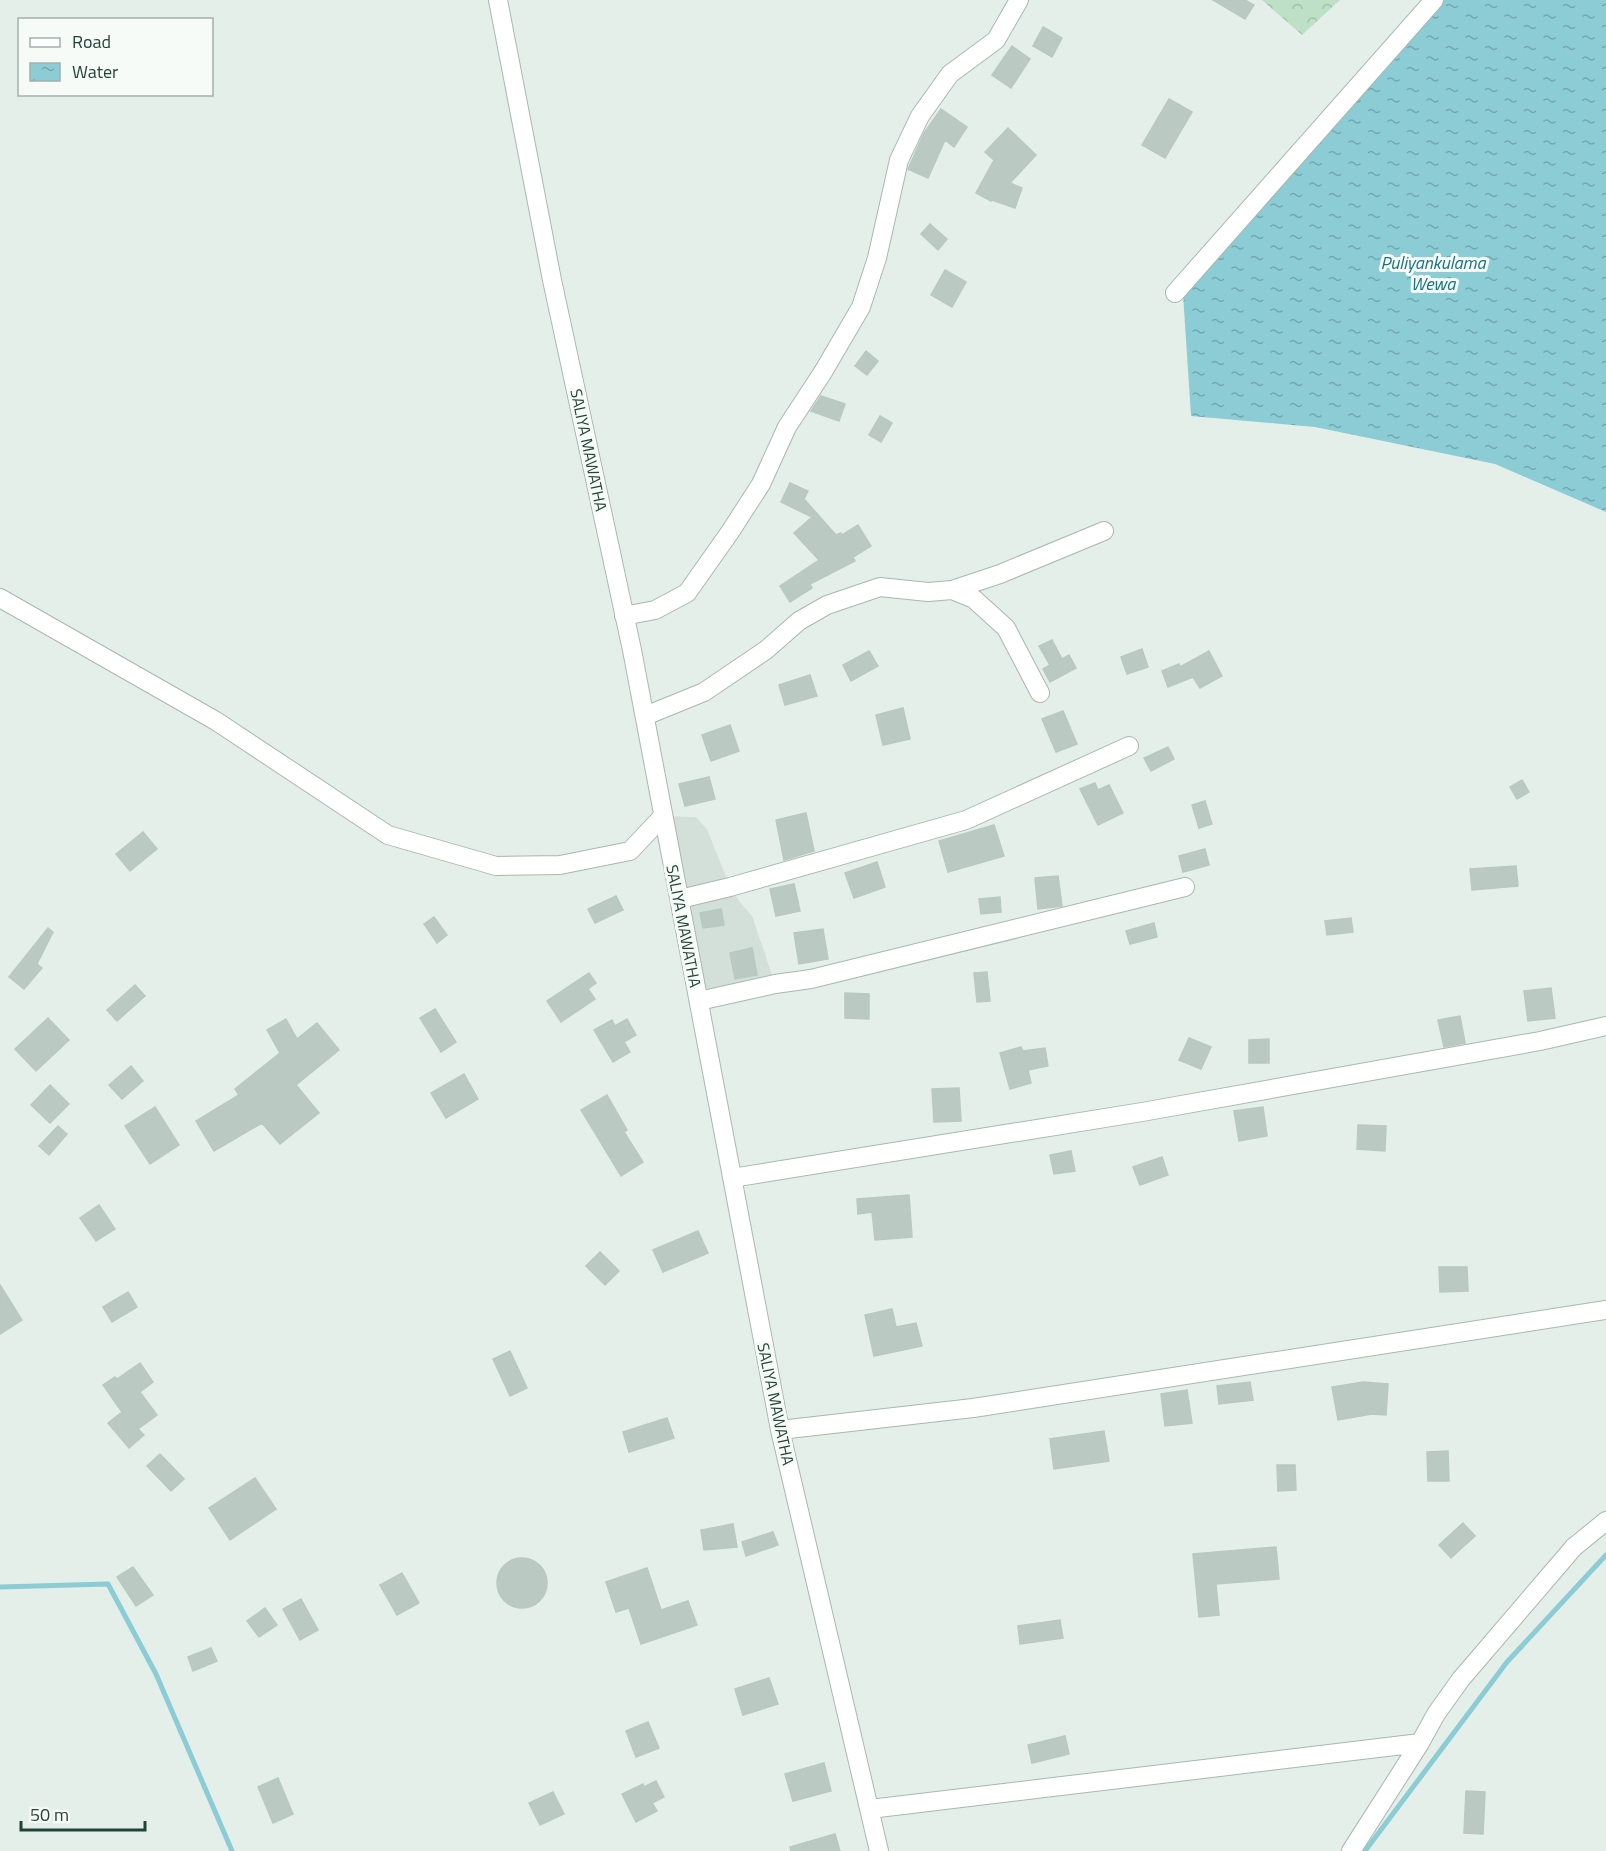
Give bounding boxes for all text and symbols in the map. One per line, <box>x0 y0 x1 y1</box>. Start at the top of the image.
legend <box>18 18 213 96</box>
text: Road <box>72 28 111 55</box>
text: Water <box>72 58 118 85</box>
water label: Puliyankulama Wewa <box>1380 249 1487 297</box>
street label: SALIYA MAWATHA <box>564 387 614 514</box>
street label: SALIYA MAWATHA <box>660 863 708 990</box>
street label: SALIYA MAWATHA <box>751 1341 801 1468</box>
scale bar <box>21 1794 146 1832</box>
text: 50 m <box>30 1801 69 1828</box>

